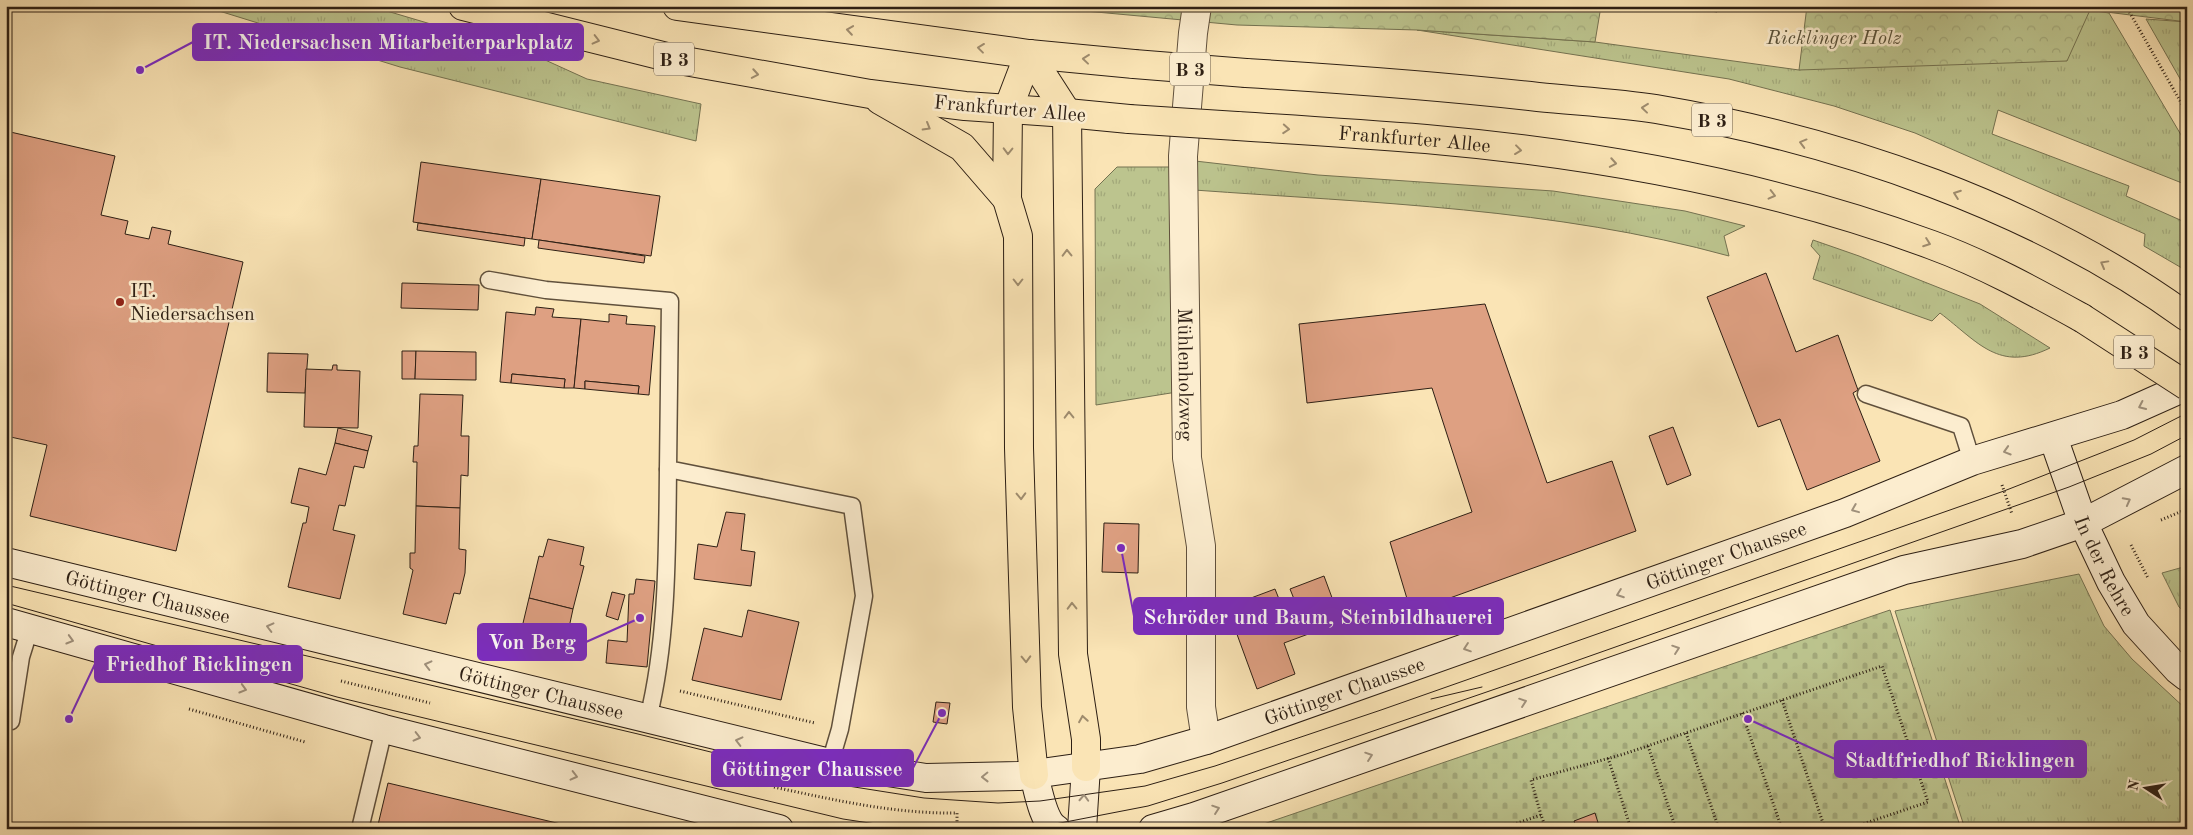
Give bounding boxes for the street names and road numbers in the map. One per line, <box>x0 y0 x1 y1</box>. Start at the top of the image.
road number: B 3 <box>654 42 694 76</box>
road number: B 3 <box>1170 52 1210 86</box>
street label: Frankfurter Allee <box>933 93 1087 127</box>
road number: B 3 <box>1692 104 1732 136</box>
street label: Frankfurter Allee <box>1338 125 1492 157</box>
street label: Mühlenholzweg <box>1173 307 1195 441</box>
road number: B 3 <box>2114 336 2154 368</box>
street label: In der Rehre <box>2069 514 2137 620</box>
street label: Göttinger Chaussee <box>1644 519 1810 595</box>
street label: Göttinger Chaussee <box>63 569 232 628</box>
street label: Göttinger Chaussee <box>1262 655 1428 730</box>
street label: Göttinger Chaussee <box>456 665 625 724</box>

